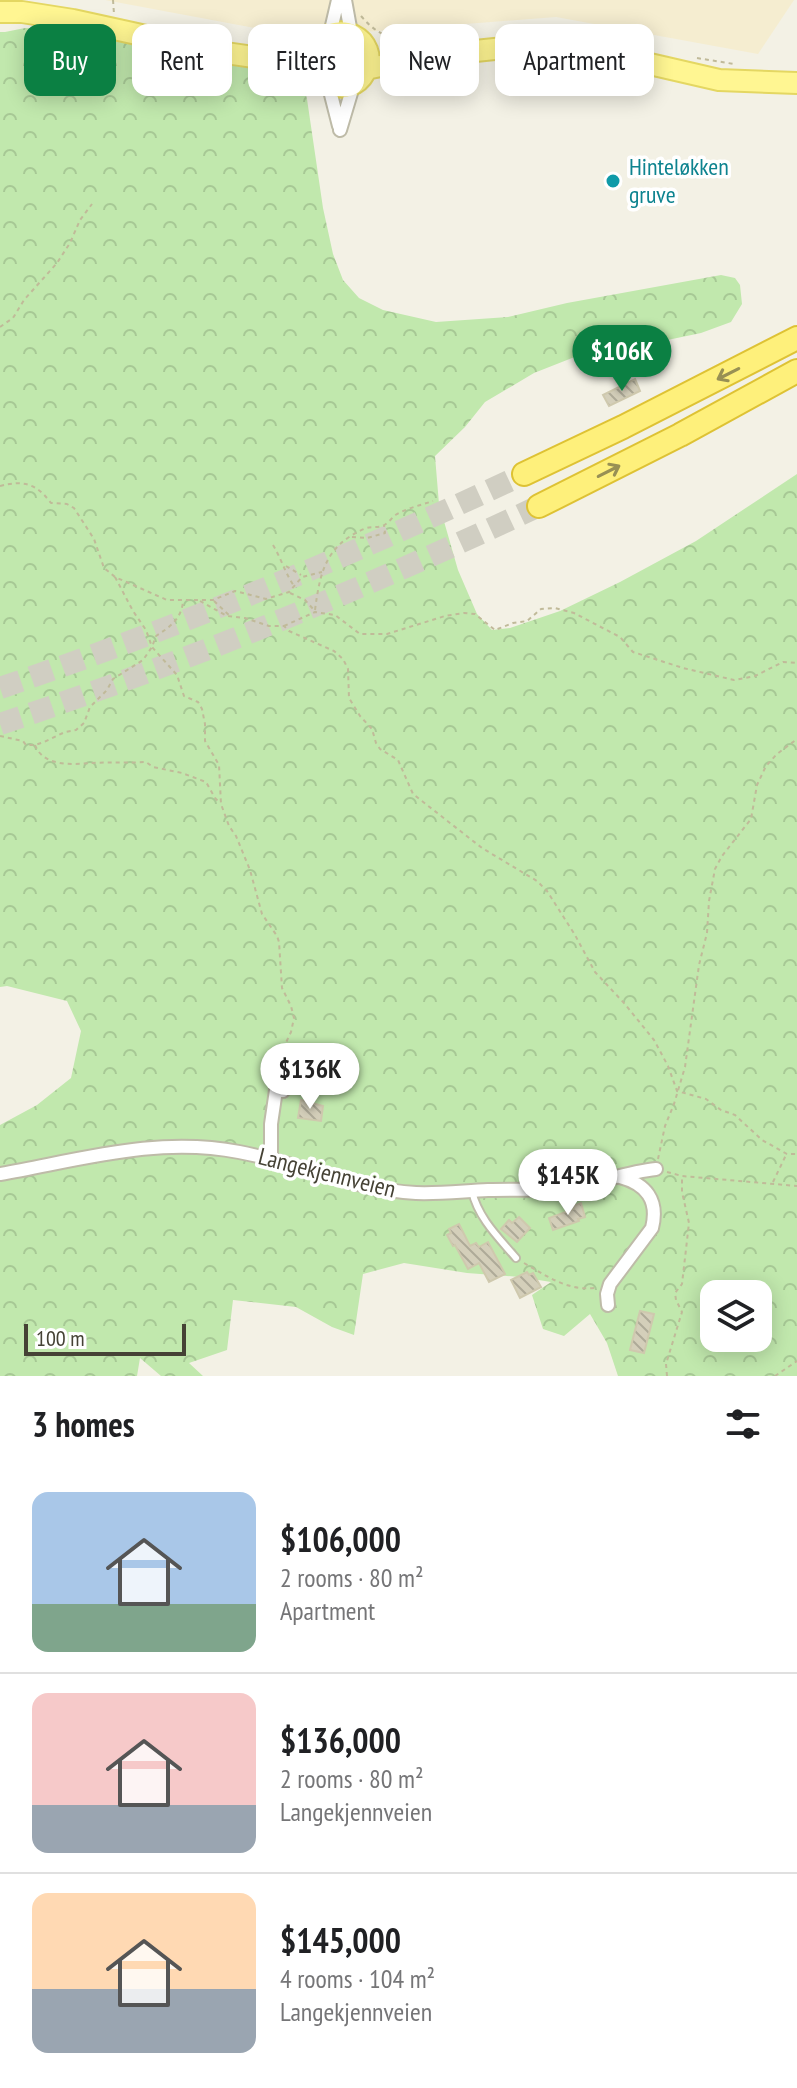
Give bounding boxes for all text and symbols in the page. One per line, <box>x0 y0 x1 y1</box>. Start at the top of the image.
chip: Buy <box>24 24 116 96</box>
chip: Rent <box>132 24 232 96</box>
chip: Filters <box>248 24 364 96</box>
chip: New <box>380 24 479 96</box>
chip: Apartment <box>495 24 654 96</box>
place label: Hinteløkken gruve <box>629 151 729 210</box>
marker: Hinteløkken gruve <box>604 172 622 190</box>
pin: $106K <box>566 325 678 393</box>
text: $106K <box>590 334 654 367</box>
one-way arrow <box>716 367 740 382</box>
one-way arrow <box>596 462 620 478</box>
pin: $136K <box>254 1043 366 1111</box>
text: $136K <box>278 1052 342 1085</box>
street label: Langekjennveien <box>255 1140 399 1205</box>
pin: $145K <box>512 1149 624 1217</box>
text: $145K <box>536 1158 600 1191</box>
map controls <box>700 1280 772 1352</box>
button: layers <box>700 1280 772 1352</box>
scale bar <box>24 1320 186 1356</box>
text: 100 m <box>36 1324 85 1352</box>
text: 3 homes <box>32 1402 135 1446</box>
icon: filters <box>721 1402 765 1446</box>
text: $106,000 <box>280 1517 401 1561</box>
icon: home <box>96 1524 192 1620</box>
text: 2 rooms · 80 m² <box>280 1561 424 1594</box>
text: Apartment <box>280 1594 375 1627</box>
text: $136,000 <box>280 1718 401 1762</box>
icon: home <box>96 1725 192 1821</box>
text: 2 rooms · 80 m² <box>280 1762 424 1795</box>
text: Langekjennveien <box>280 1795 432 1828</box>
text: $145,000 <box>280 1918 401 1962</box>
icon: home <box>96 1925 192 2021</box>
text: 4 rooms · 104 m² <box>280 1962 435 1995</box>
text: Langekjennveien <box>280 1995 432 2028</box>

